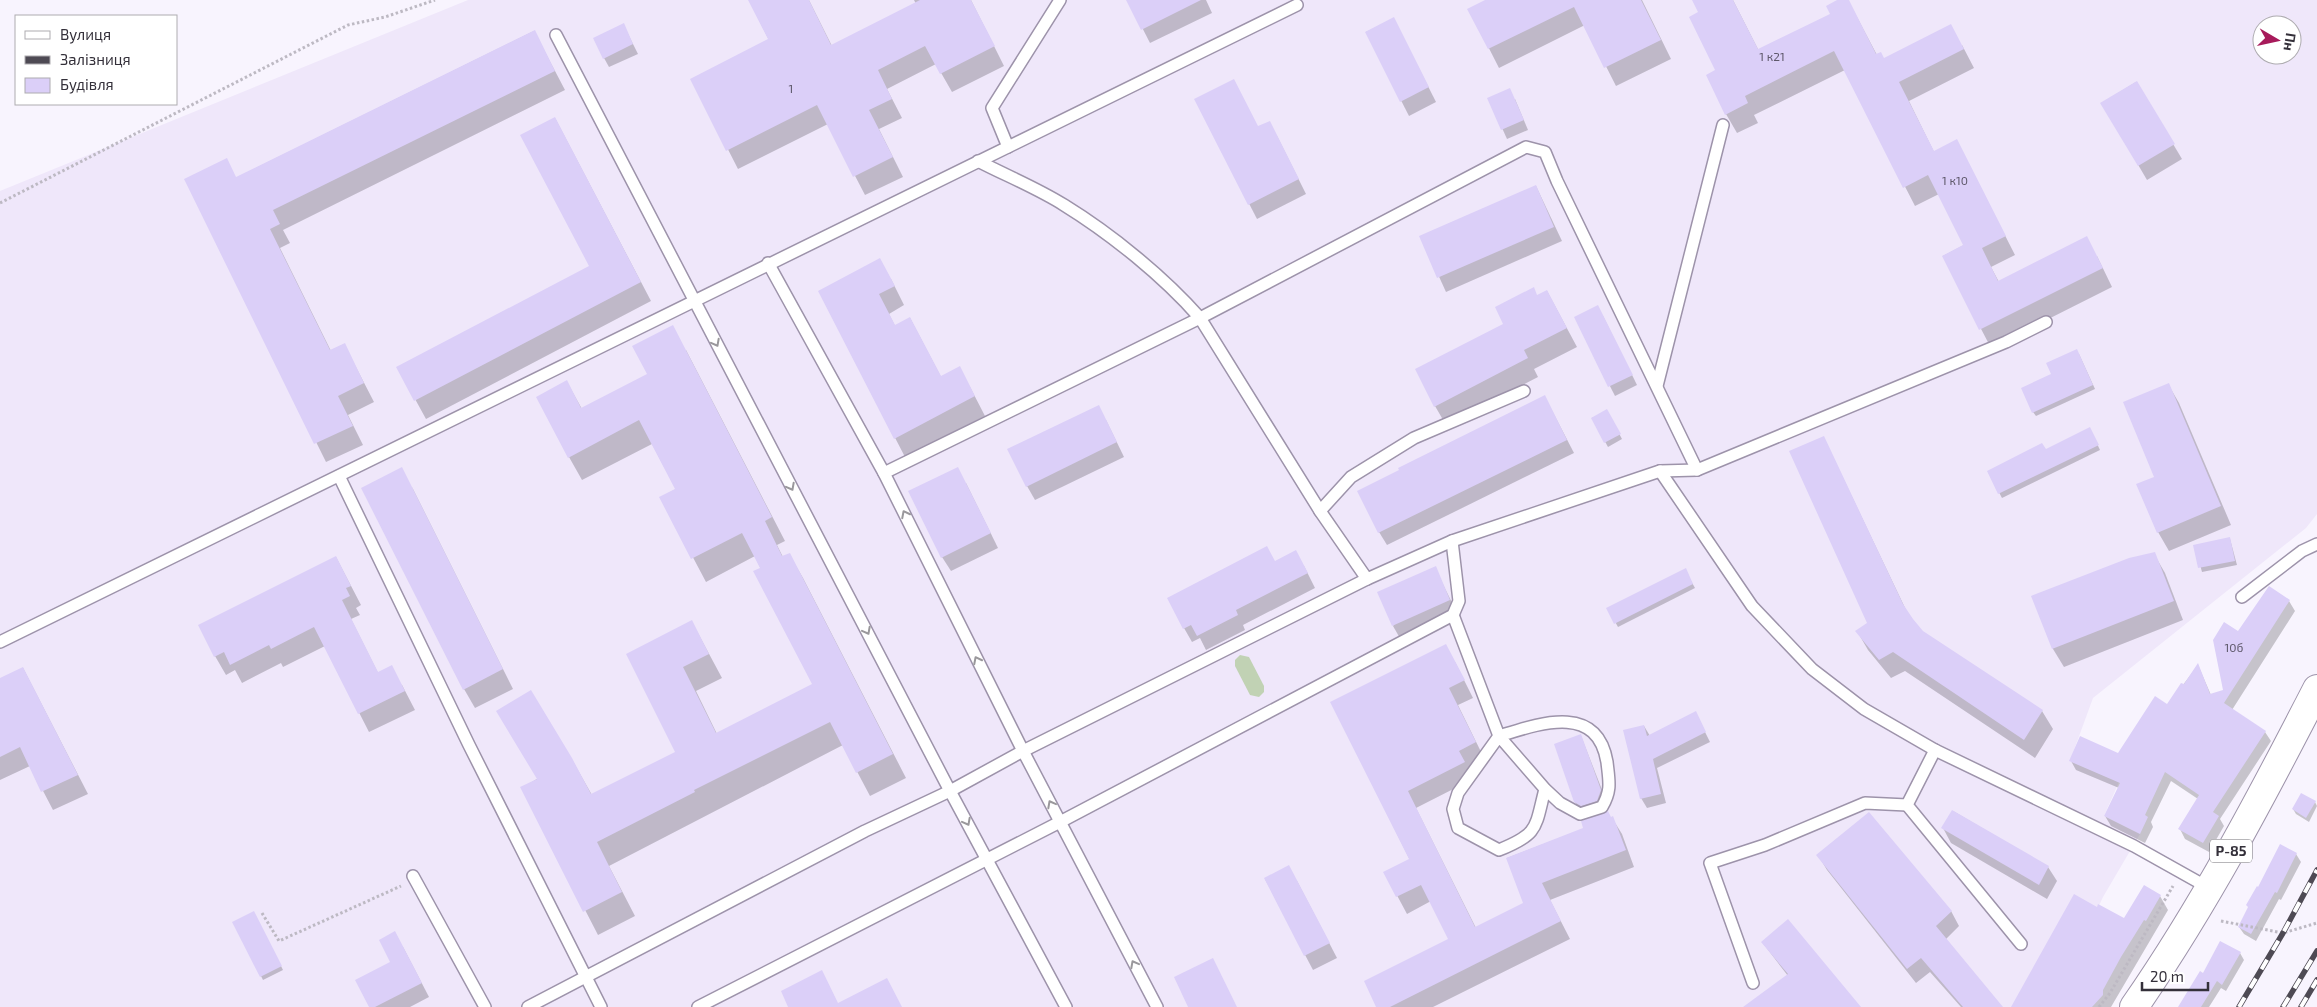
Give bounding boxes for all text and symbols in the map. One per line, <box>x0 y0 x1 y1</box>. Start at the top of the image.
legend <box>15 15 178 105</box>
north arrow <box>2252 15 2302 65</box>
text: Вулиця <box>60 25 111 44</box>
text: Пн <box>2281 32 2300 52</box>
house number: 1 к21 <box>1759 49 1785 63</box>
text: Залізниця <box>60 50 131 68</box>
text: Будівля <box>60 75 114 94</box>
house number: 1 <box>789 81 793 95</box>
house number: 1 к10 <box>1942 173 1968 187</box>
one-way arrow <box>710 338 720 347</box>
one-way arrow <box>785 482 795 491</box>
one-way arrow <box>901 510 911 519</box>
one-way arrow <box>861 626 871 635</box>
house number: 10б <box>2225 640 2244 654</box>
one-way arrow <box>973 656 983 665</box>
one-way arrow <box>1047 801 1057 810</box>
one-way arrow <box>960 816 970 825</box>
road number: Р-85 <box>2210 839 2252 862</box>
one-way arrow <box>1131 960 1141 969</box>
scale bar <box>2142 960 2208 992</box>
text: 20 m <box>2150 967 2184 985</box>

